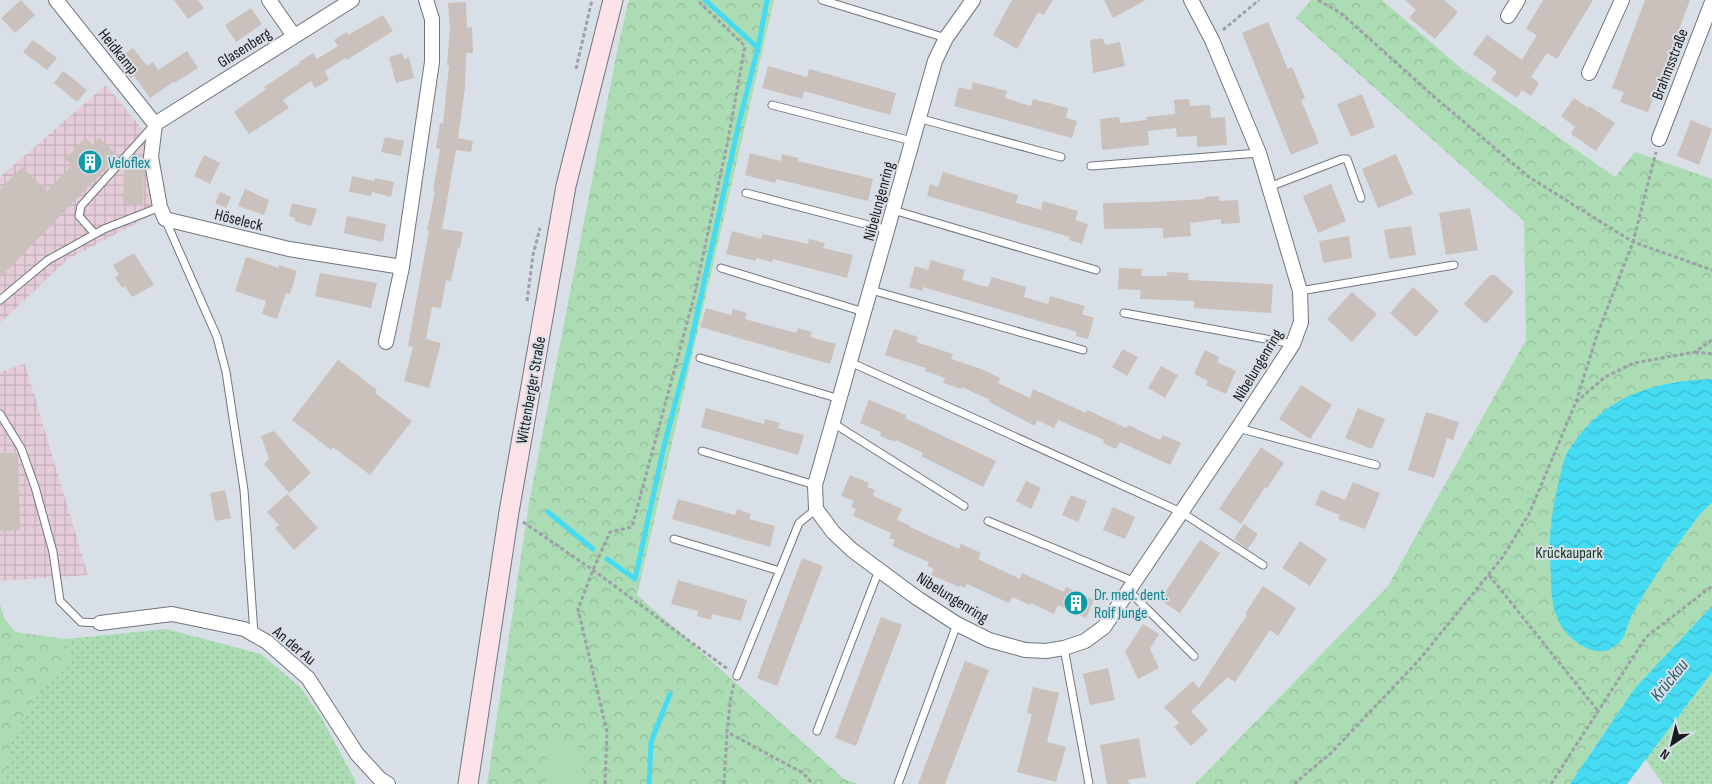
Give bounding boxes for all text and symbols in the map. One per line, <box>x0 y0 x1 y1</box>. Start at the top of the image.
street label: Glasenberg <box>214 24 275 72</box>
street label: Heidkamp <box>94 25 142 79</box>
street label: Brahmsstraße <box>1648 26 1693 103</box>
building icon: Veloflex <box>77 149 103 175</box>
place label: Veloflex <box>108 154 150 173</box>
street label: Nibelungenring <box>860 160 899 243</box>
street label: Höseleck <box>213 205 265 236</box>
street label: Nibelungenring <box>1229 326 1287 405</box>
street label: Wittenberger Straße <box>513 335 550 445</box>
park label: Krückaupark <box>1535 544 1603 563</box>
street label: Nibelungenring <box>913 569 992 628</box>
place label: Dr. med. dent. Rolf Junge <box>1094 586 1168 623</box>
building icon: Dr. med. dent. Rolf Junge <box>1063 590 1089 616</box>
street label: An der Au <box>268 622 319 670</box>
water label: Krückau <box>1646 654 1693 706</box>
north arrow <box>1647 719 1697 769</box>
text: N <box>1657 745 1673 763</box>

